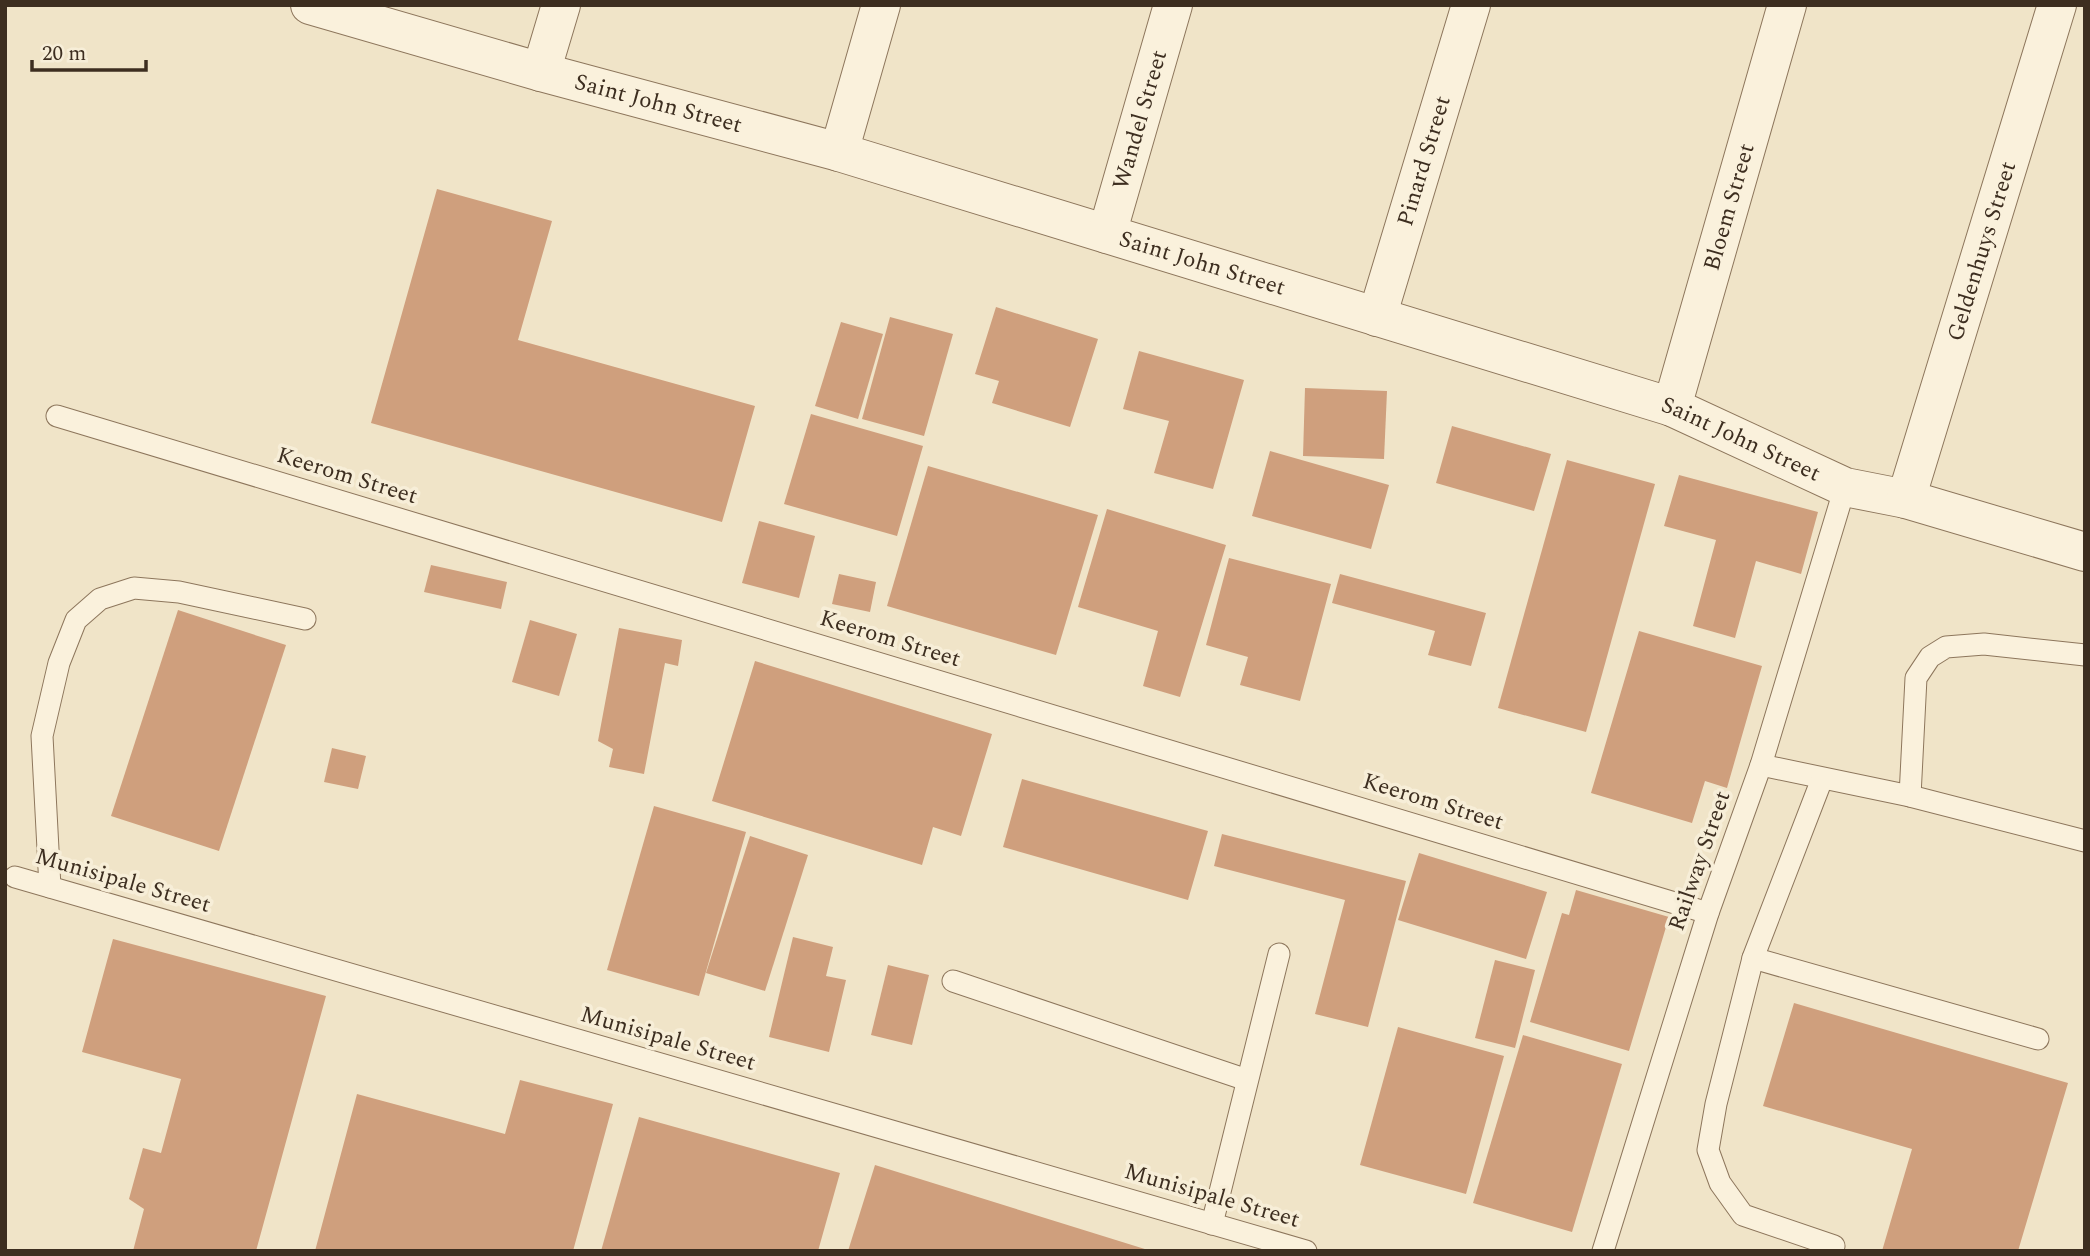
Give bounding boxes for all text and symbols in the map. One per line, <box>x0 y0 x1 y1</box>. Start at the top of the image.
scale bar <box>32 28 145 72</box>
text: 20 m <box>42 38 86 70</box>
street label: Wandel Street <box>1103 46 1177 194</box>
street label: Saint John Street <box>571 64 746 143</box>
street label: Pinard Street <box>1388 91 1460 230</box>
street label: Bloem Street <box>1694 139 1764 275</box>
street label: Geldenhuys Street <box>1938 157 2026 346</box>
street label: Saint John Street <box>1115 221 1290 305</box>
street label: Saint John Street <box>1657 387 1826 491</box>
street label: Keerom Street <box>272 438 422 514</box>
street label: Keerom Street <box>815 601 965 677</box>
street label: Keerom Street <box>1358 764 1508 840</box>
street label: Railway Street <box>1660 786 1740 936</box>
street label: Munisipale Street <box>31 839 215 923</box>
street label: Munisipale Street <box>576 997 760 1081</box>
street label: Munisipale Street <box>1120 1154 1304 1238</box>

